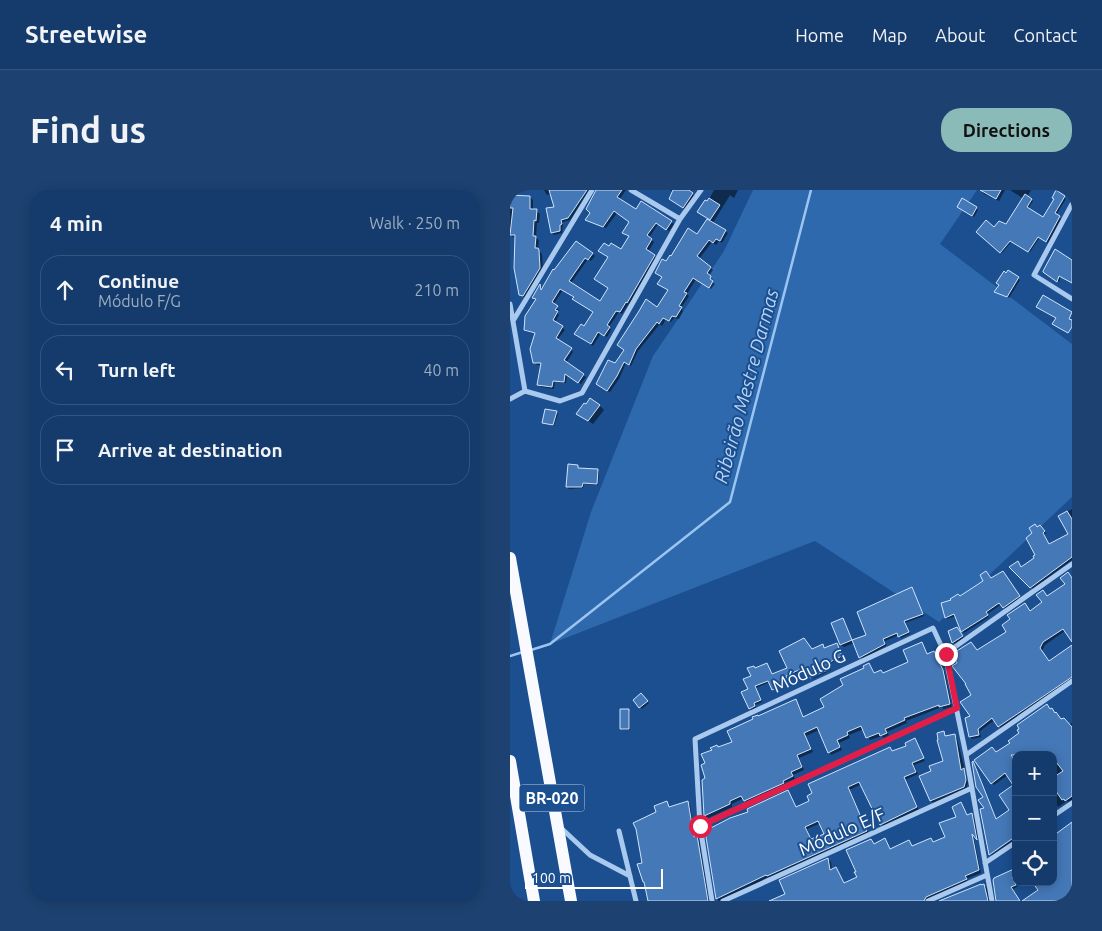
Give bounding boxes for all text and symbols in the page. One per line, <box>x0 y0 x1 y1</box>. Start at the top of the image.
text: Streetwise <box>25 21 147 48</box>
text: Home <box>795 25 844 45</box>
text: Map <box>872 25 907 45</box>
text: About <box>935 25 985 45</box>
text: Contact <box>1013 25 1077 45</box>
button: Directions <box>941 108 1072 152</box>
text: Find us <box>30 110 146 150</box>
text: 4 min <box>50 211 103 235</box>
text: Walk · 250 m <box>369 214 460 232</box>
text: Continue <box>98 270 179 292</box>
icon: ahead <box>51 276 79 304</box>
text: 210 m <box>414 281 459 299</box>
water label: Ribeirão Mestre Darmas <box>709 286 783 486</box>
text: Módulo F/G <box>98 292 181 310</box>
icon: left <box>51 356 79 384</box>
text: Turn left <box>98 359 176 381</box>
text: 40 m <box>423 361 459 379</box>
icon: arrive <box>51 436 79 464</box>
text: Arrive at destination <box>98 439 283 461</box>
route end <box>935 643 958 666</box>
street label: Módulo G <box>769 644 848 696</box>
map controls <box>1012 751 1057 886</box>
button: + <box>1012 751 1057 796</box>
road number: BR-020 <box>520 784 584 812</box>
button: − <box>1012 796 1057 841</box>
street label: Módulo E/F <box>795 803 888 859</box>
route start <box>689 815 712 838</box>
button: locate <box>1012 841 1057 886</box>
scale bar <box>525 866 662 889</box>
text: 100 m <box>532 870 571 886</box>

